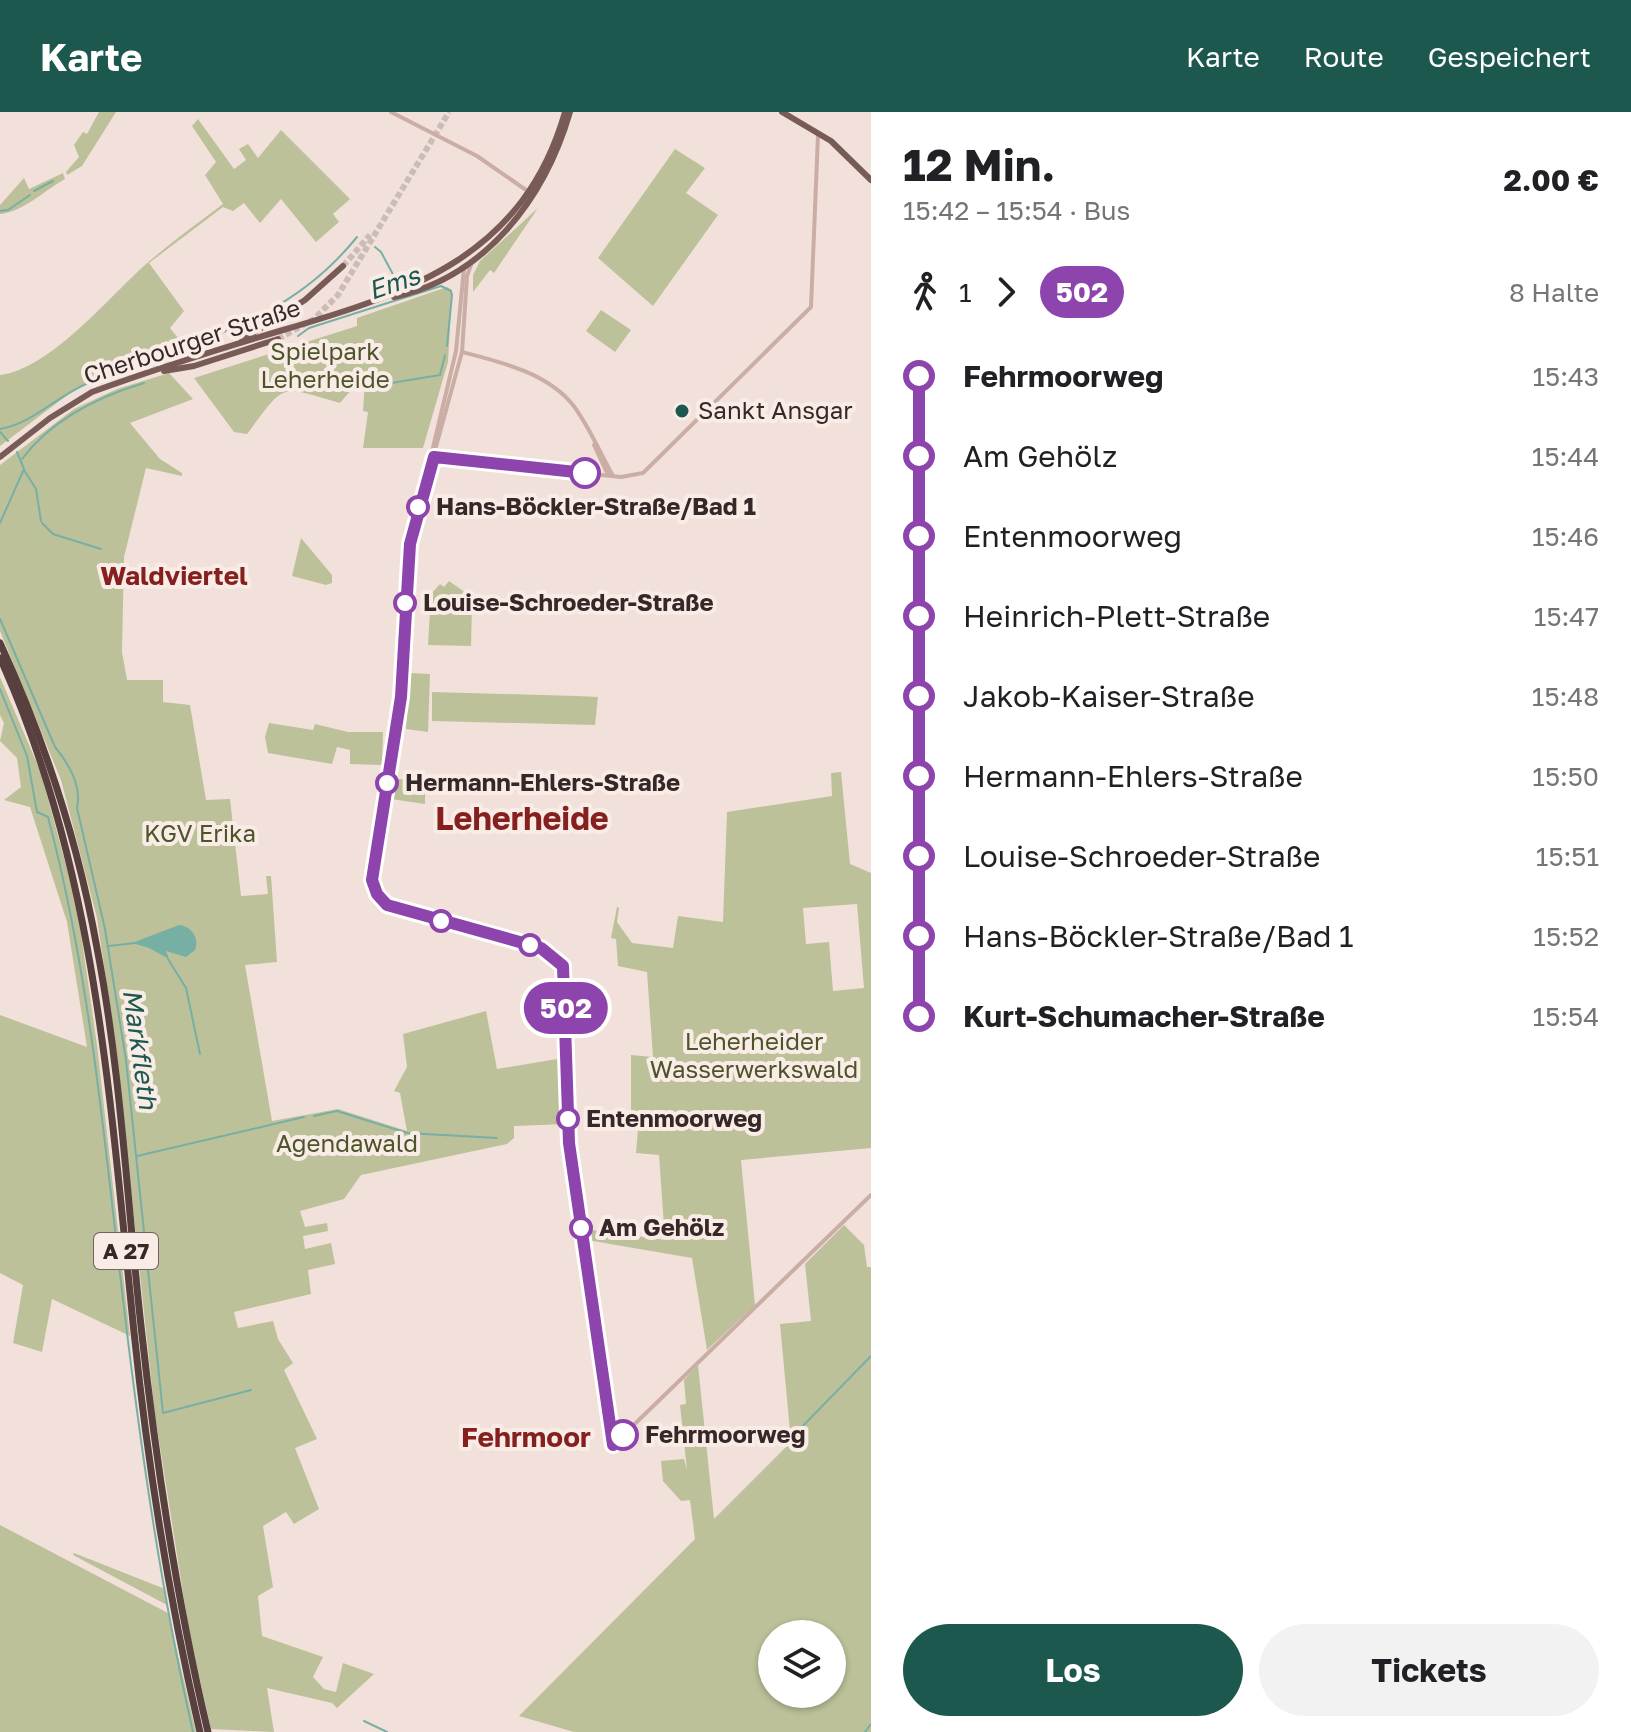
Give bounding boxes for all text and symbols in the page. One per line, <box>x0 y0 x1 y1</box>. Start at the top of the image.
text: Karte <box>40 34 142 79</box>
text: Karte <box>1186 40 1260 73</box>
text: Route <box>1304 40 1384 73</box>
text: Gespeichert <box>1428 40 1591 73</box>
text: 12 Min. <box>903 138 1055 191</box>
text: 2.00 € <box>1503 162 1599 198</box>
text: 15:42 – 15:54 · Bus <box>903 195 1130 226</box>
water label: Ems <box>364 259 425 306</box>
icon: walk <box>903 270 947 314</box>
icon: forward <box>984 270 1028 314</box>
text: 502 <box>1056 275 1108 308</box>
text: 1 <box>959 277 972 308</box>
text: 8 Halte <box>1509 277 1599 308</box>
street label: Cherbourger Straße <box>79 292 304 389</box>
park label: Spielpark Leherheide <box>260 336 390 393</box>
text: Fehrmoorweg <box>963 358 1164 394</box>
text: 15:43 <box>1532 361 1599 392</box>
place label: Sankt Ansgar <box>698 395 853 424</box>
marker: Sankt Ansgar <box>673 402 691 420</box>
text: Am Gehölz <box>963 438 1117 474</box>
text: 15:44 <box>1532 441 1599 472</box>
unlabelled marker <box>570 458 600 488</box>
place label: Hans-Böckler-Straße/Bad 1 <box>436 491 756 520</box>
marker: Hans-Böckler-Straße/Bad 1 <box>407 496 429 518</box>
text: Entenmoorweg <box>963 518 1182 554</box>
text: 15:46 <box>1532 521 1599 552</box>
district label: Waldviertel <box>100 560 248 591</box>
place label: Louise-Schroeder-Straße <box>423 587 714 616</box>
marker: Louise-Schroeder-Straße <box>394 592 416 614</box>
text: Heinrich-Plett-Straße <box>963 598 1270 634</box>
text: 15:47 <box>1534 601 1599 632</box>
text: Jakob-Kaiser-Straße <box>963 678 1255 714</box>
text: 15:48 <box>1532 681 1599 712</box>
text: Hermann-Ehlers-Straße <box>963 758 1303 794</box>
text: 15:50 <box>1532 761 1599 792</box>
place label: Hermann-Ehlers-Straße <box>405 767 680 796</box>
marker: Hermann-Ehlers-Straße <box>376 772 398 794</box>
district label: Leherheide <box>435 799 609 837</box>
park label: KGV Erika <box>144 818 256 847</box>
text: Louise-Schroeder-Straße <box>963 838 1320 874</box>
text: 15:51 <box>1536 841 1599 872</box>
unlabelled marker <box>430 910 452 932</box>
text: Hans-Böckler-Straße/Bad 1 <box>963 918 1354 954</box>
text: 15:52 <box>1533 921 1599 952</box>
unlabelled marker <box>519 934 541 956</box>
line badge: 502 <box>520 982 612 1034</box>
water label: Markfleth <box>117 987 164 1112</box>
text: 502 <box>540 991 592 1024</box>
text: Kurt-Schumacher-Straße <box>963 998 1325 1034</box>
text: 15:54 <box>1533 1001 1599 1032</box>
park label: Leherheider Wasserwerkswald <box>650 1026 858 1083</box>
place label: Entenmoorweg <box>586 1103 762 1132</box>
marker: Entenmoorweg <box>557 1108 579 1130</box>
park label: Agendawald <box>276 1128 418 1157</box>
place label: Am Gehölz <box>599 1212 724 1241</box>
marker: Am Gehölz <box>570 1217 592 1239</box>
road number: A 27 <box>94 1233 158 1269</box>
place label: Fehrmoorweg <box>645 1419 805 1448</box>
district label: Fehrmoor <box>461 1420 591 1453</box>
marker: Fehrmoorweg <box>608 1420 638 1450</box>
map controls <box>758 1620 846 1708</box>
button: layers <box>758 1620 846 1708</box>
button: Los <box>903 1624 1243 1716</box>
button: Tickets <box>1259 1624 1599 1716</box>

